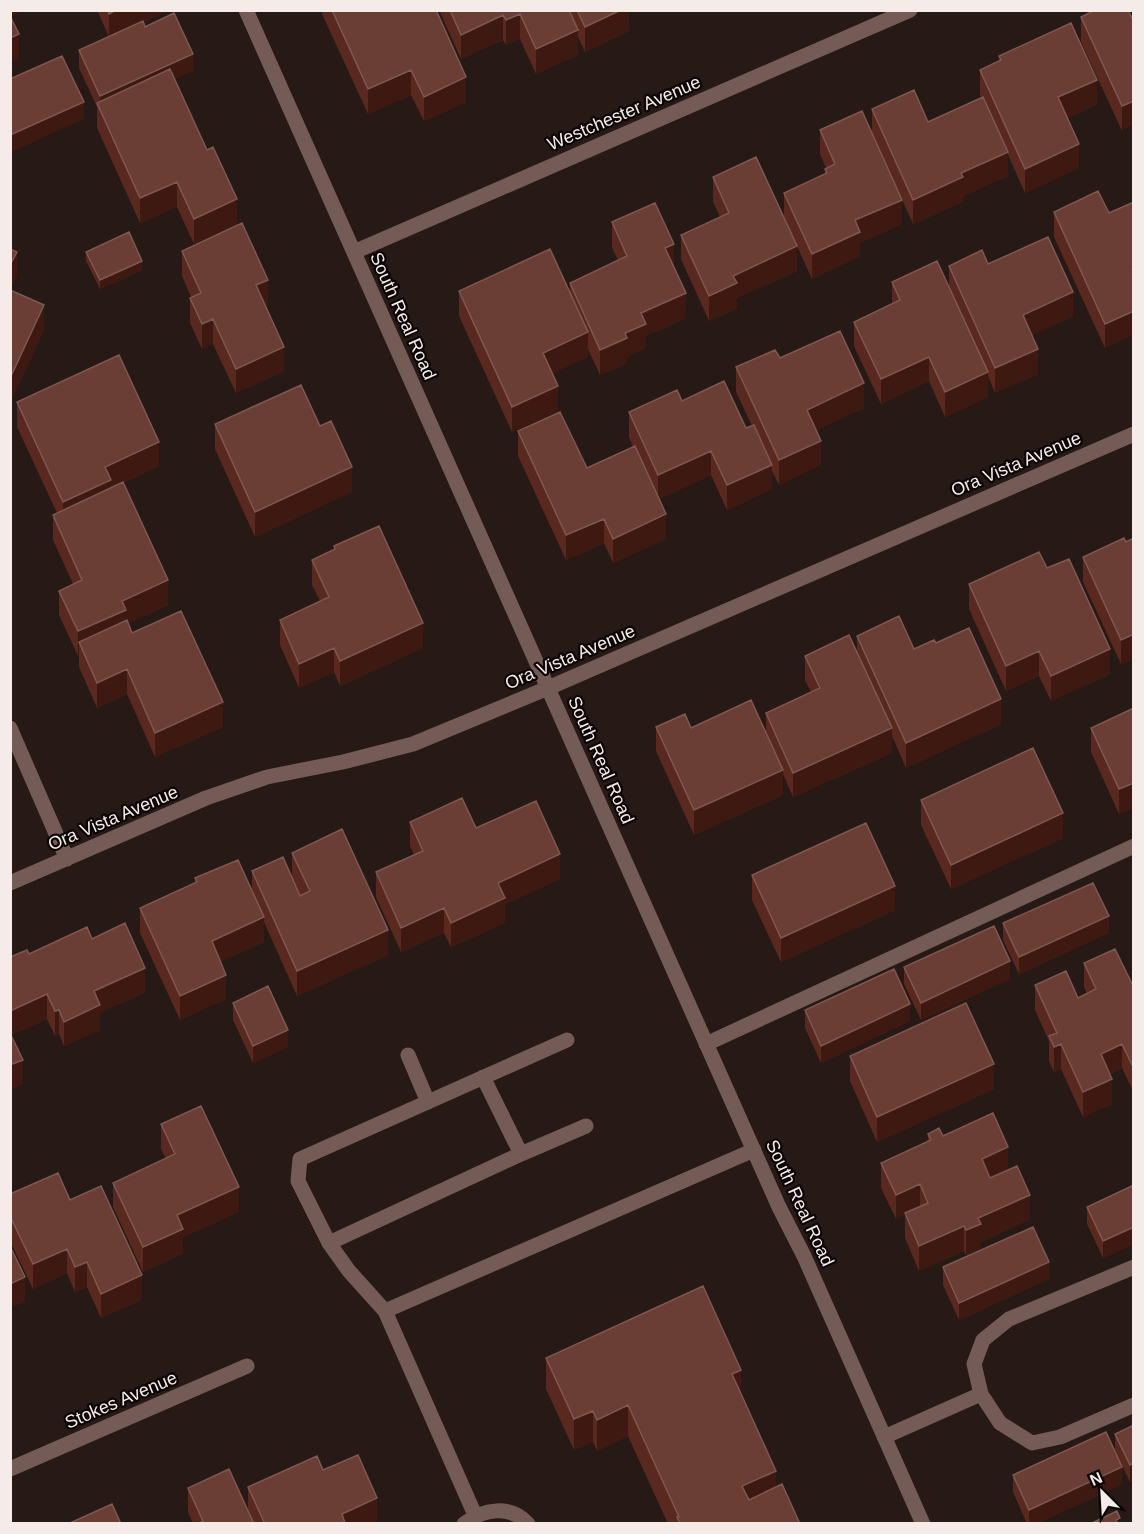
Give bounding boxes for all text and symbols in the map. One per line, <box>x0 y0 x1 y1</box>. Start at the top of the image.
street label: Westchester Avenue <box>544 72 704 154</box>
street label: South Real Road <box>366 249 440 383</box>
street label: Ora Vista Avenue <box>948 428 1084 500</box>
street label: Ora Vista Avenue <box>502 621 638 693</box>
street label: South Real Road <box>564 693 638 827</box>
street label: Ora Vista Avenue <box>45 782 181 854</box>
street label: South Real Road <box>762 1137 838 1269</box>
street label: Stokes Avenue <box>62 1367 180 1433</box>
north arrow <box>1072 1462 1132 1522</box>
text: N <box>1087 1469 1105 1489</box>

